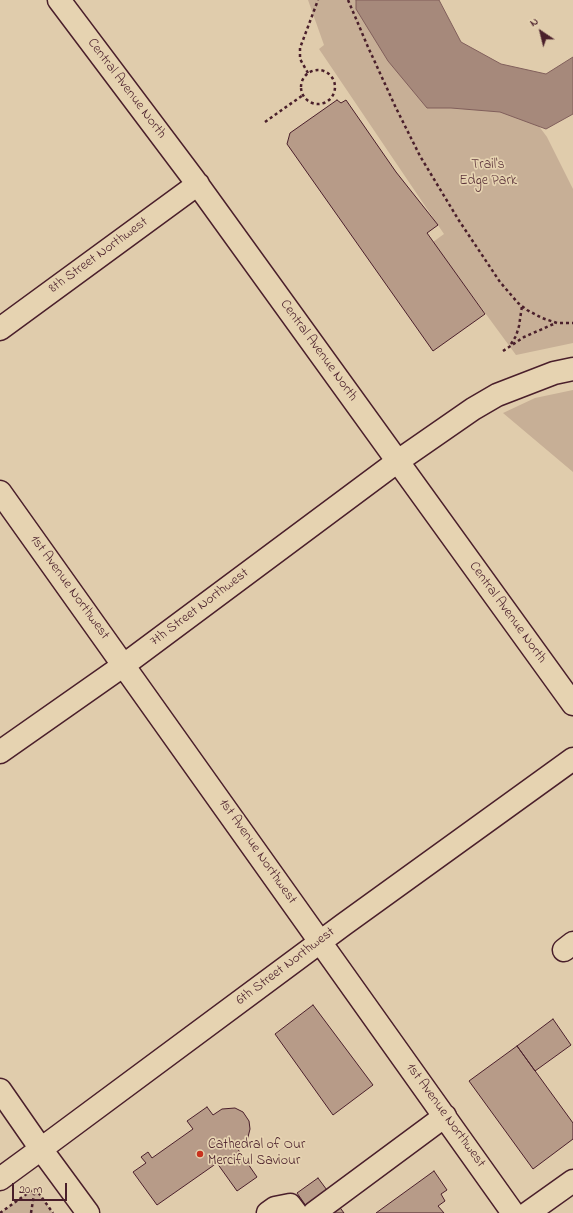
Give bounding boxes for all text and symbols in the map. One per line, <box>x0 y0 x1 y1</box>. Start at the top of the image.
north arrow <box>521 12 561 52</box>
text: N <box>526 13 542 31</box>
street label: Central Avenue North <box>83 36 169 142</box>
park label: Trail's Edge Park <box>459 158 517 190</box>
street label: 8th Street Northwest <box>46 214 152 298</box>
street label: Central Avenue North <box>276 297 360 405</box>
street label: 1st Avenue Northwest <box>26 533 112 643</box>
street label: Central Avenue North <box>465 559 549 667</box>
street label: 7th Street Northwest <box>147 565 253 651</box>
street label: 1st Avenue Northwest <box>214 796 300 908</box>
street label: 6th Street Northwest <box>233 924 339 1010</box>
street label: 1st Avenue Northwest <box>402 1061 488 1171</box>
place label: Cathedral of Our Merciful Saviour <box>208 1138 305 1170</box>
marker: Cathedral of Our Merciful Saviour <box>195 1149 205 1159</box>
scale bar <box>14 1175 69 1201</box>
text: 20 m <box>19 1181 42 1199</box>

